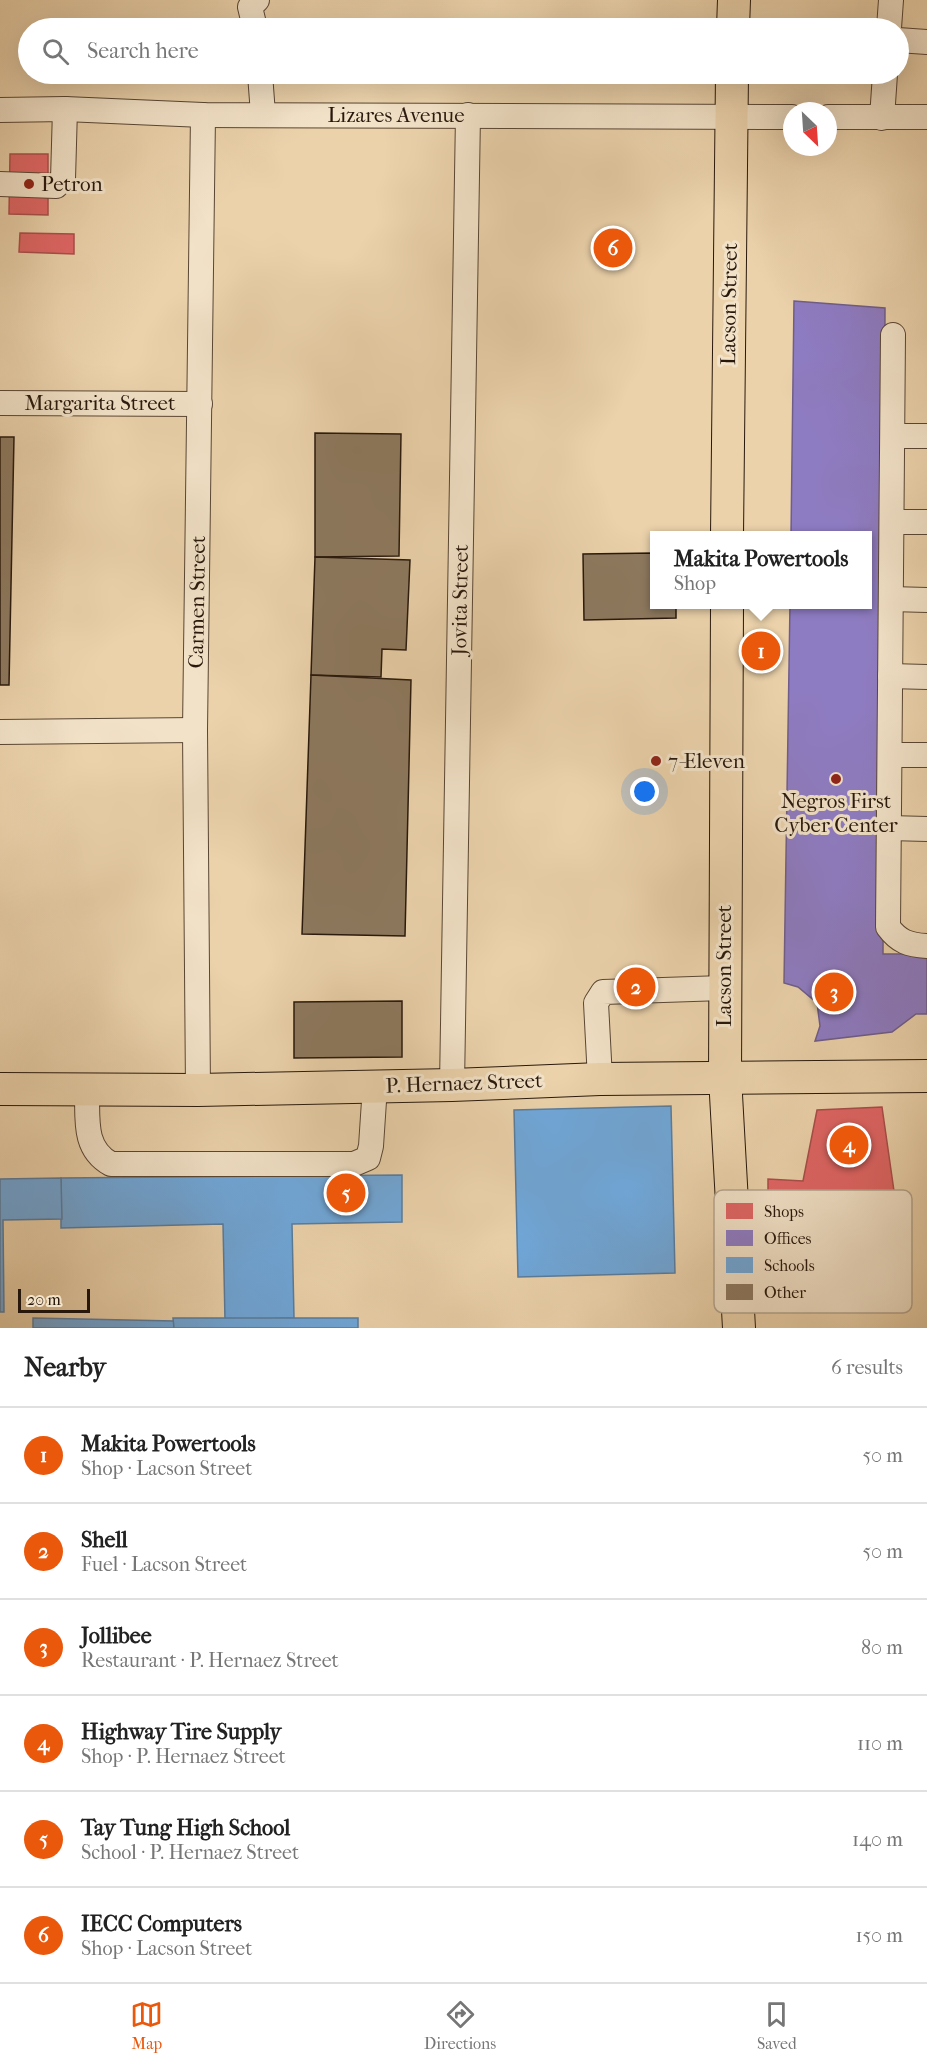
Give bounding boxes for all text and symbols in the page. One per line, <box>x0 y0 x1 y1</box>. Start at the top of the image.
search box <box>18 18 909 84</box>
icon: search <box>39 35 72 68</box>
text: Search here <box>87 38 199 64</box>
north arrow <box>783 102 837 156</box>
street label: Lizares Avenue <box>327 103 465 127</box>
place label: Petron <box>41 172 103 196</box>
marker: Petron <box>22 177 36 191</box>
pin: 6 <box>594 226 632 270</box>
street label: Lacson Street <box>716 242 742 365</box>
street label: Margarita Street <box>25 391 176 415</box>
popup <box>650 531 872 609</box>
street label: Carmen Street <box>184 535 210 669</box>
street label: Jovita Street <box>447 544 473 658</box>
text: Makita Powertools <box>674 546 848 572</box>
text: Shop <box>674 572 716 595</box>
pin: 1 <box>742 628 780 674</box>
place label: 7-Eleven <box>668 749 745 773</box>
marker: 7-Eleven <box>649 754 663 768</box>
marker: Negros First Cyber Center <box>829 772 843 786</box>
your location <box>630 777 659 806</box>
place label: Negros First Cyber Center <box>774 789 898 837</box>
street label: Lacson Street <box>712 904 736 1027</box>
pin: 2 <box>616 964 656 1010</box>
pin: 3 <box>814 970 854 1014</box>
street label: P. Hernaez Street <box>385 1068 543 1098</box>
pin: 4 <box>830 1122 868 1168</box>
pin: 5 <box>326 1170 366 1216</box>
legend <box>714 1190 912 1313</box>
text: Shops <box>764 1202 804 1221</box>
text: Offices <box>764 1229 812 1248</box>
text: Schools <box>764 1256 815 1275</box>
text: Other <box>764 1283 806 1302</box>
scale bar <box>18 1286 90 1314</box>
text: 20 m <box>27 1290 61 1309</box>
text: Nearby <box>24 1352 106 1383</box>
text: 6 results <box>831 1356 903 1379</box>
text: Makita Powertools <box>81 1431 256 1457</box>
text: 1 <box>40 1444 47 1467</box>
text: 50 m <box>862 1444 903 1467</box>
text: Shop · Lacson Street <box>81 1457 252 1480</box>
text: Shell <box>81 1527 128 1553</box>
text: 2 <box>38 1540 49 1563</box>
text: 50 m <box>862 1540 903 1563</box>
text: Fuel · Lacson Street <box>81 1553 247 1576</box>
text: Jollibee <box>81 1623 152 1649</box>
text: 3 <box>39 1636 48 1659</box>
text: 80 m <box>861 1636 903 1659</box>
text: Restaurant · P. Hernaez Street <box>81 1649 339 1672</box>
text: Highway Tire Supply <box>81 1719 281 1745</box>
text: 4 <box>38 1732 49 1755</box>
text: 110 m <box>857 1732 903 1755</box>
text: Shop · P. Hernaez Street <box>81 1745 286 1768</box>
text: Tay Tung High School <box>81 1815 290 1841</box>
text: 5 <box>39 1828 48 1851</box>
text: 140 m <box>852 1828 903 1851</box>
text: School · P. Hernaez Street <box>81 1841 299 1864</box>
text: IECC Computers <box>81 1911 242 1937</box>
text: 6 <box>38 1924 49 1947</box>
text: 150 m <box>855 1924 903 1947</box>
text: Shop · Lacson Street <box>81 1937 252 1960</box>
tab: Map <box>130 1998 163 2053</box>
tab: Directions <box>424 1998 496 2053</box>
tab: Saved <box>757 1998 797 2053</box>

